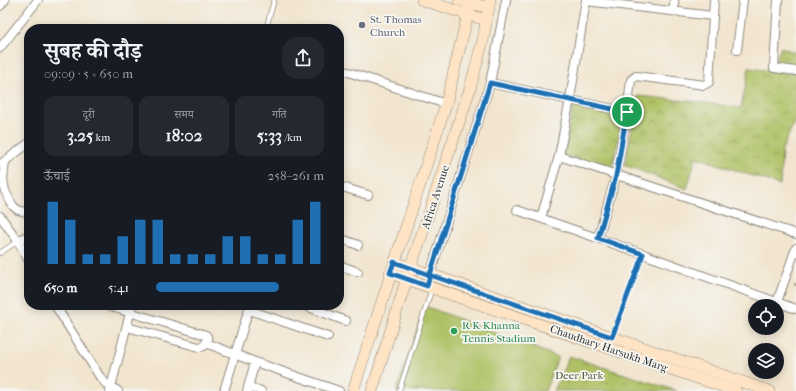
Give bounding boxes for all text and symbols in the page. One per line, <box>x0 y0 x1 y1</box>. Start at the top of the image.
place label: St. Thomas Church <box>370 13 422 39</box>
marker: St. Thomas Church <box>357 20 367 30</box>
button: share <box>282 37 324 79</box>
text: सुबह की दौड़ <box>44 38 142 64</box>
text: 09:09 · 5 × 650 m <box>44 66 133 81</box>
pin <box>610 95 644 129</box>
icon: arrive <box>616 101 638 123</box>
text: दूरी <box>83 108 95 121</box>
text: समय <box>174 108 194 121</box>
text: गति <box>272 108 287 121</box>
text: 3.25 <box>67 125 93 145</box>
text: 18:02 <box>166 125 202 145</box>
text: 5:33 <box>257 125 282 145</box>
text: km <box>93 131 110 144</box>
text: /km <box>282 131 302 144</box>
street label: Africa Avenue <box>419 163 452 232</box>
text: ऊँचाई <box>44 168 70 183</box>
text: 258–261 m <box>268 168 324 183</box>
text: 650 m <box>44 280 77 295</box>
text: 5:41 <box>108 280 129 295</box>
map controls <box>748 299 784 379</box>
button: locate <box>748 299 784 335</box>
place label: R K Khanna Tennis Stadium <box>462 319 536 345</box>
street label: Chaudhary Harsukh Marg <box>548 322 669 375</box>
marker: R K Khanna Tennis Stadium <box>449 326 459 336</box>
button: layers <box>748 343 784 379</box>
park label: Deer Park <box>555 369 603 382</box>

